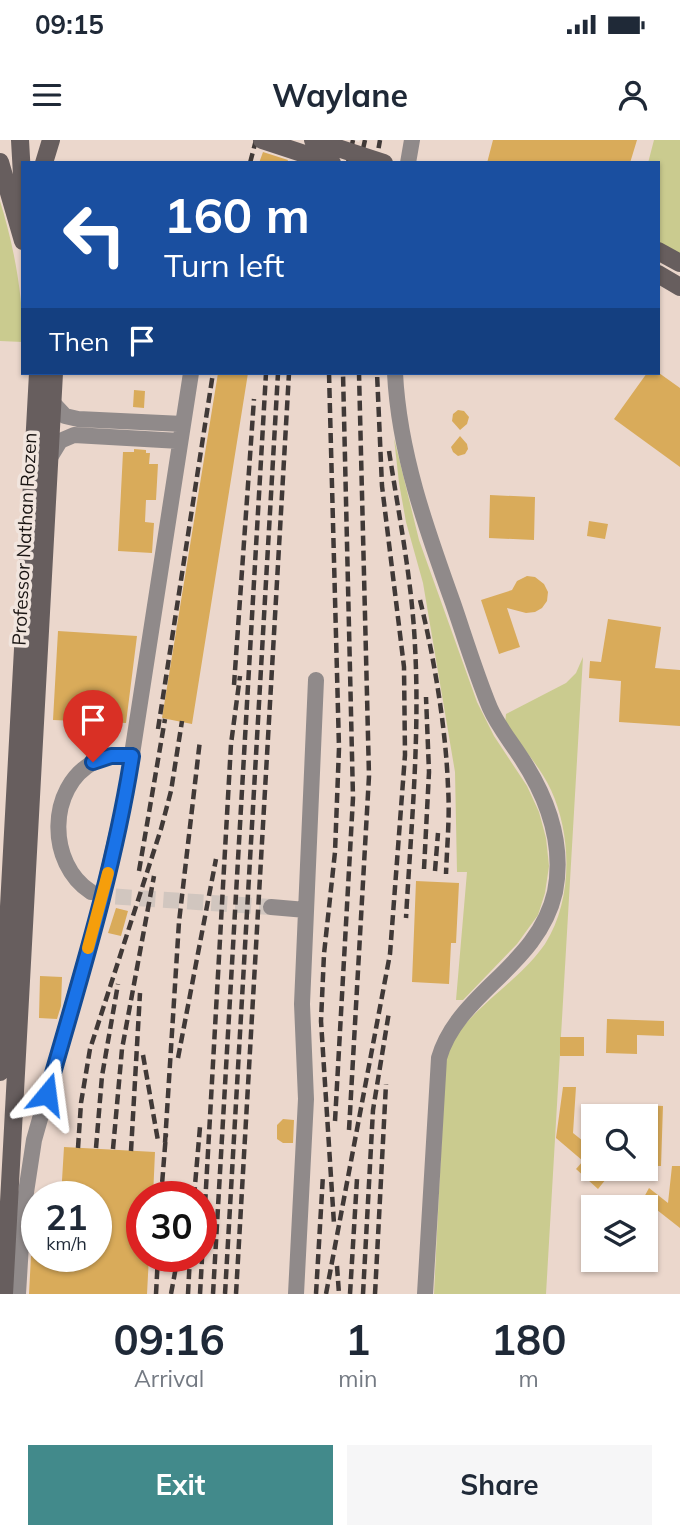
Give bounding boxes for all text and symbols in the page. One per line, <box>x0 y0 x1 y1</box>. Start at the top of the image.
text: 09:15 <box>35 8 104 41</box>
text: Waylane <box>272 75 408 115</box>
icon: menu <box>28 76 66 114</box>
icon: person <box>614 76 652 114</box>
text: 160 m <box>164 184 310 245</box>
icon: left <box>49 189 140 280</box>
text: Turn left <box>164 245 284 285</box>
icon: arrive <box>123 322 161 360</box>
text: Then <box>49 325 109 358</box>
street label: Professor Nathan Rozen <box>6 432 42 646</box>
pin <box>63 690 123 762</box>
icon: arrive <box>74 701 112 739</box>
position arrow <box>10.0 1057 84.0 1131</box>
map controls <box>581 1104 658 1272</box>
button: search <box>581 1104 658 1181</box>
speed limit sign: 30 <box>126 1181 217 1272</box>
text: 21 <box>45 1195 88 1239</box>
button: layers <box>581 1195 658 1272</box>
text: km/h <box>46 1232 87 1255</box>
text: 09:16 <box>114 1313 225 1366</box>
text: 1 <box>345 1313 370 1366</box>
text: 180 <box>491 1313 566 1366</box>
text: Arrival <box>134 1364 204 1393</box>
text: min <box>338 1364 377 1393</box>
text: m <box>519 1364 539 1393</box>
button: Exit <box>28 1445 333 1525</box>
button: Share <box>347 1445 652 1525</box>

